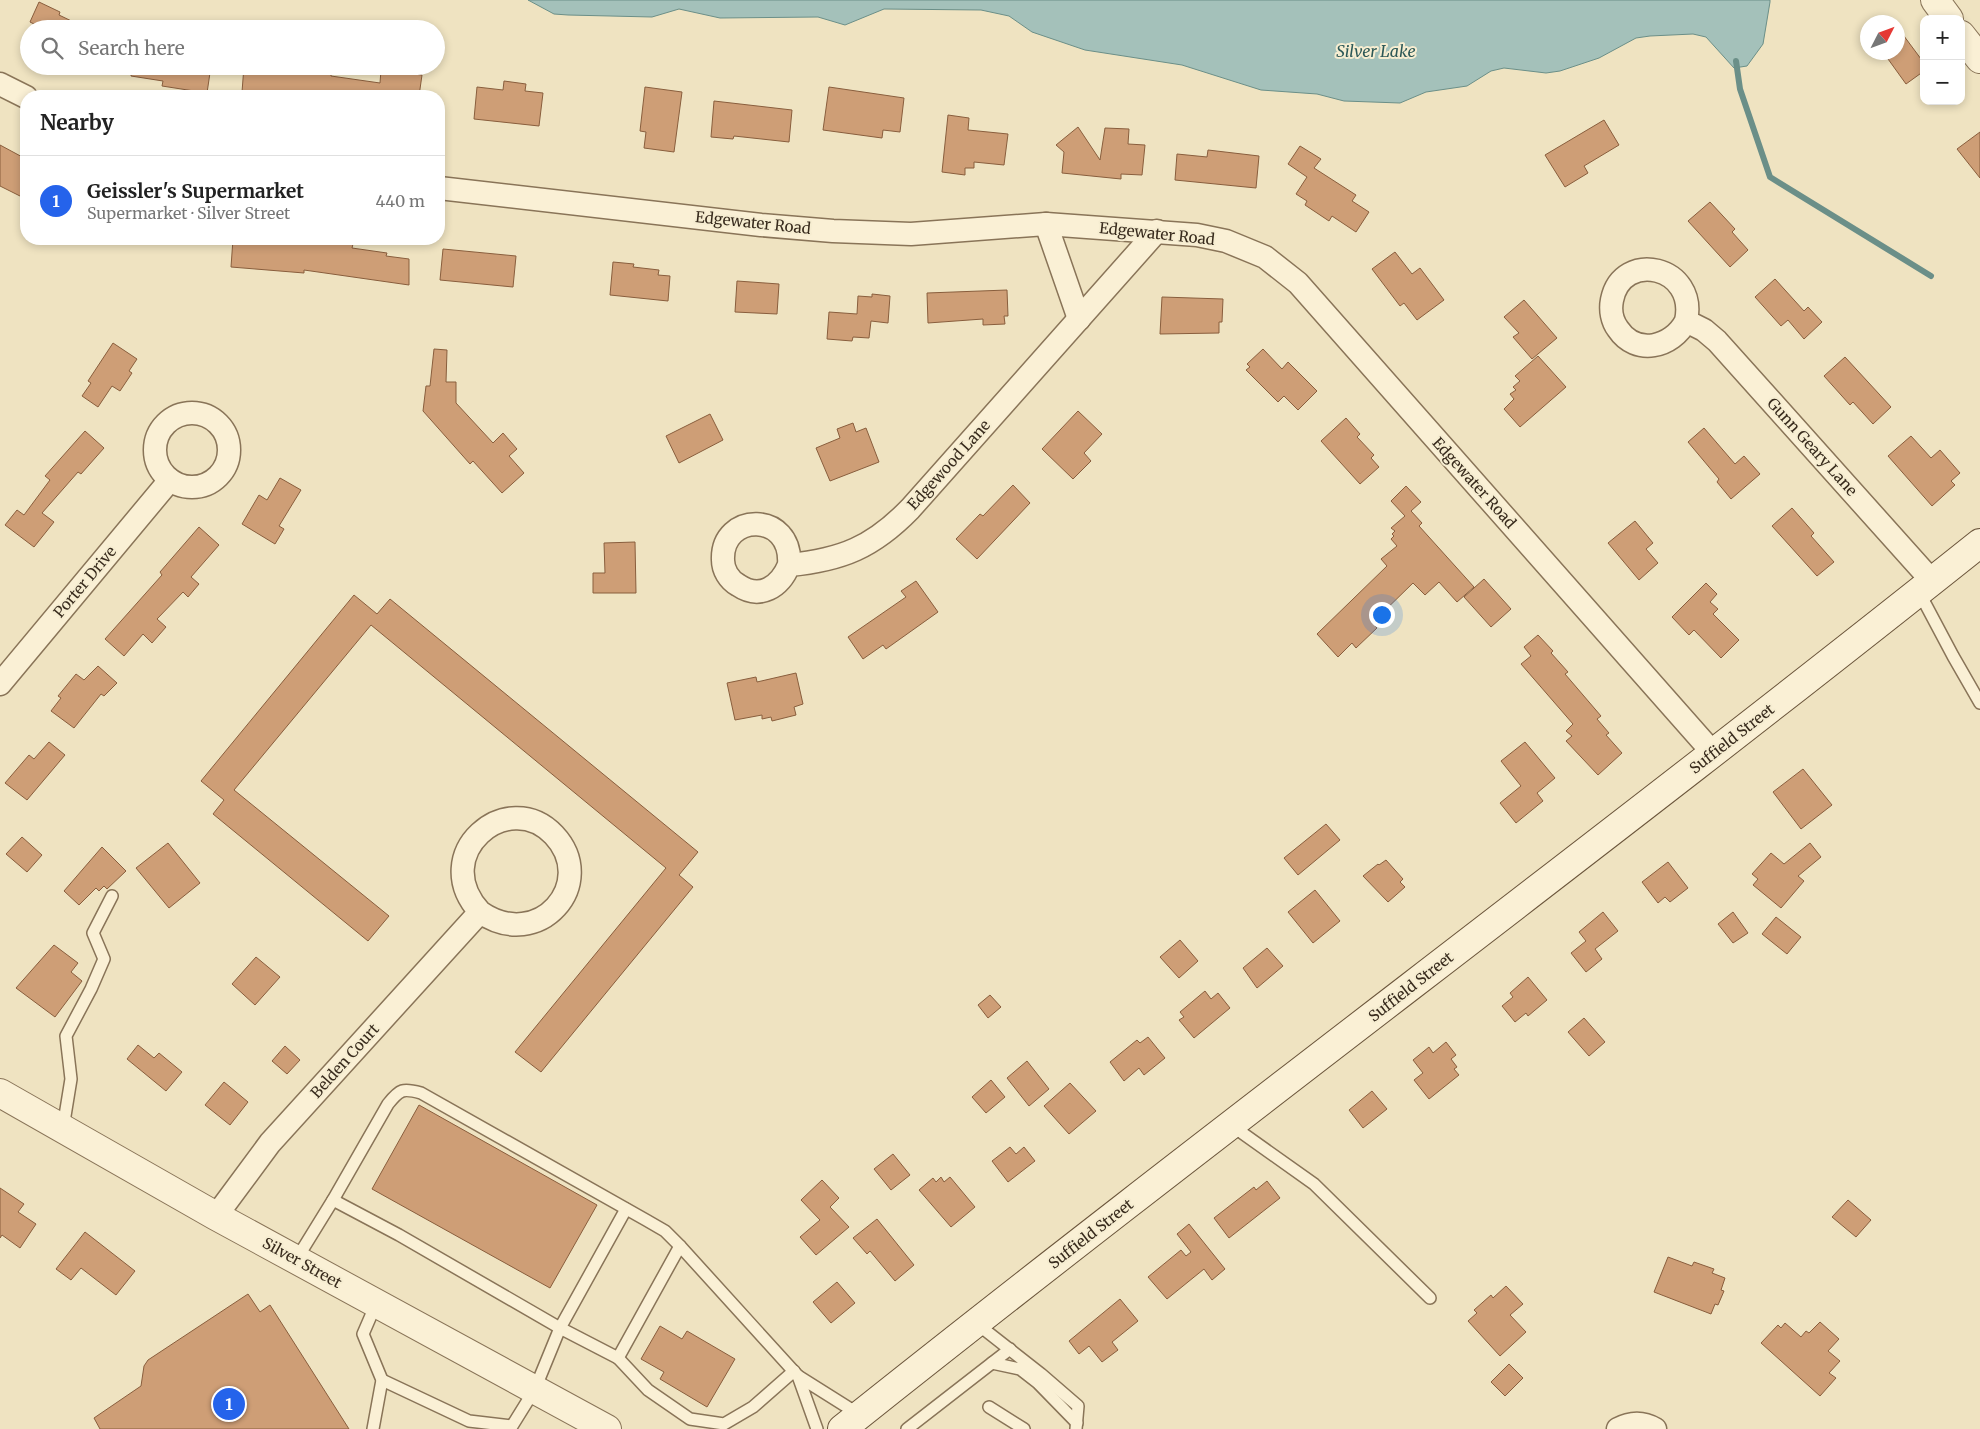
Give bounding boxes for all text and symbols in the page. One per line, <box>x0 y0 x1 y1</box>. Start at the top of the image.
north arrow <box>1860 15 1905 60</box>
map controls <box>1920 15 1965 105</box>
button: + <box>1920 15 1965 60</box>
search box <box>20 20 445 75</box>
icon: search <box>38 34 66 62</box>
text: Search here <box>78 36 185 60</box>
water label: Silver Lake <box>1336 41 1416 61</box>
button: − <box>1920 60 1965 105</box>
text: Nearby <box>40 109 114 136</box>
text: Geissler's Supermarket <box>87 179 304 203</box>
text: 1 <box>52 191 60 211</box>
text: 440 m <box>375 191 425 211</box>
text: Supermarket · Silver Street <box>87 203 290 223</box>
street label: Edgewater Road <box>694 207 812 238</box>
street label: Edgewater Road <box>1098 218 1216 249</box>
street label: Gunn Geary Lane <box>1763 394 1862 500</box>
street label: Edgewood Lane <box>903 416 994 514</box>
street label: Edgewater Road <box>1428 433 1520 532</box>
street label: Porter Drive <box>49 542 120 621</box>
your location <box>1369 602 1395 628</box>
street label: Suffield Street <box>1685 699 1778 778</box>
street label: Suffield Street <box>1364 947 1457 1026</box>
street label: Belden Court <box>306 1019 383 1102</box>
street label: Suffield Street <box>1044 1194 1137 1273</box>
street label: Silver Street <box>259 1233 345 1292</box>
pin: 1 <box>213 1385 245 1423</box>

